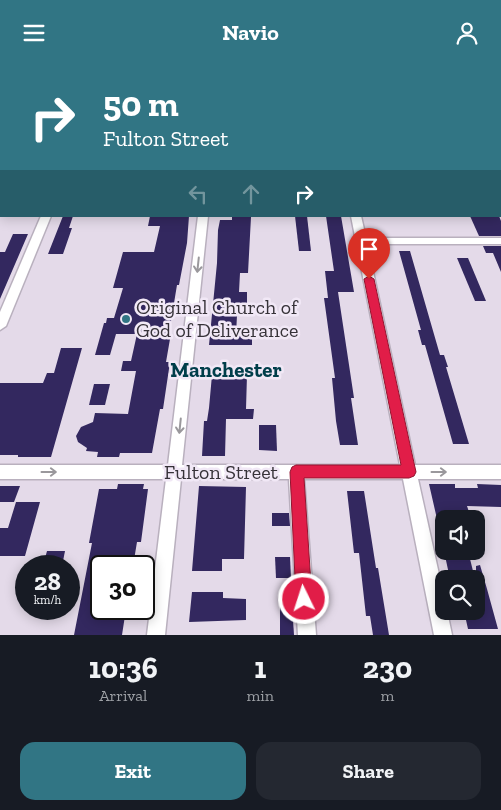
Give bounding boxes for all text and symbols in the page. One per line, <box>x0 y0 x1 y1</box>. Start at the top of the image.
icon: menu <box>20 19 48 47</box>
text: Navio <box>222 19 279 46</box>
icon: person <box>453 19 481 47</box>
text: 50 m <box>103 83 179 125</box>
icon: right <box>20 85 85 150</box>
text: Fulton Street <box>103 125 229 152</box>
icon: left <box>184 180 212 208</box>
icon: ahead <box>237 180 265 208</box>
icon: right <box>290 180 318 208</box>
pin <box>348 228 390 279</box>
icon: arrive <box>355 235 383 263</box>
one-way arrow <box>193 256 202 272</box>
place label: Original Church of God of Deliverance <box>136 295 299 342</box>
marker: Original Church of God of Deliverance <box>120 313 132 325</box>
district label: Manchester <box>170 357 282 382</box>
one-way arrow <box>175 418 185 434</box>
street label: Fulton Street <box>164 460 279 484</box>
one-way arrow <box>40 467 56 477</box>
one-way arrow <box>430 467 446 477</box>
map controls <box>435 510 485 620</box>
button: sound <box>435 510 485 560</box>
speed limit sign: 30 <box>90 555 155 620</box>
text: 28 <box>34 566 61 596</box>
button: search <box>435 570 485 620</box>
position arrow <box>277 572 329 624</box>
text: km/h <box>34 593 61 607</box>
text: 10:36 <box>89 650 158 686</box>
text: 1 <box>254 650 266 686</box>
text: 230 <box>363 650 412 686</box>
text: Arrival <box>99 686 147 705</box>
text: min <box>247 686 274 705</box>
text: m <box>381 686 394 705</box>
button: Exit <box>20 742 246 800</box>
button: Share <box>256 742 481 800</box>

